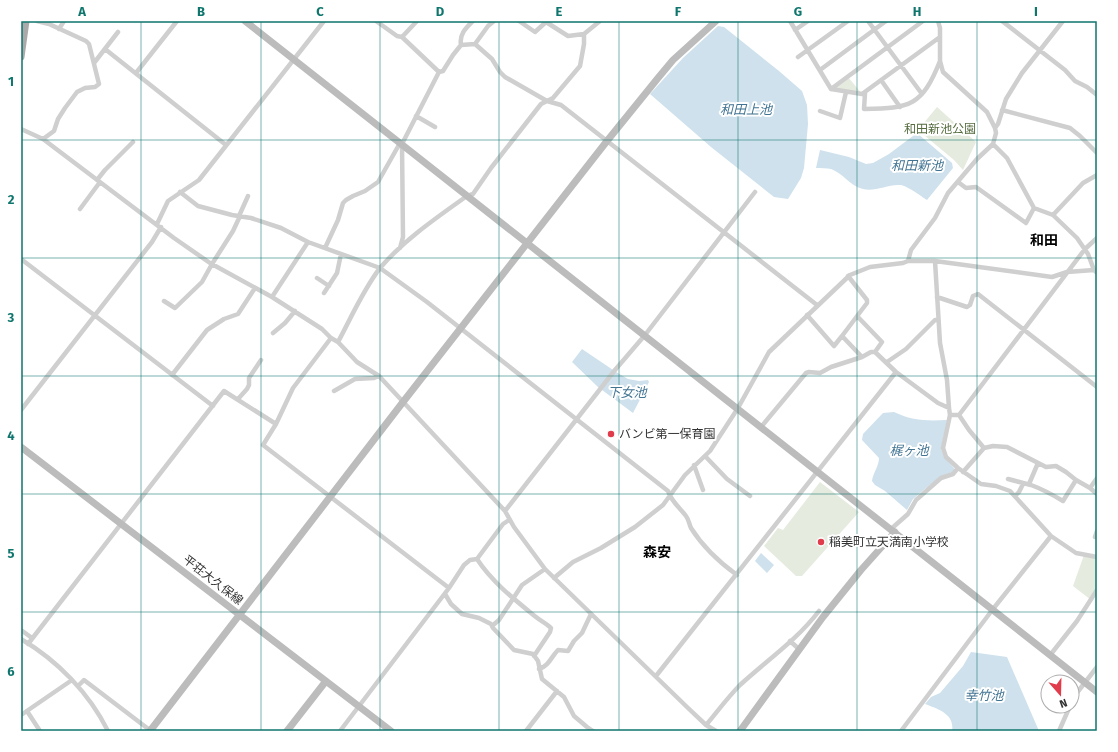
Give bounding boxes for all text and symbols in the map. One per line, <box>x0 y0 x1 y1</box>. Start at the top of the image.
text: A <box>77 4 86 19</box>
text: B <box>197 4 205 19</box>
text: C <box>316 4 324 19</box>
text: D <box>436 4 445 19</box>
text: E <box>556 4 563 19</box>
text: F <box>675 4 682 19</box>
text: G <box>794 4 802 19</box>
text: H <box>913 4 921 19</box>
text: I <box>1034 4 1038 19</box>
text: 1 <box>8 74 14 89</box>
water label: 和田上池 <box>720 102 774 117</box>
park label: 和田新池公園 <box>904 122 976 136</box>
water label: 和田新池 <box>891 158 945 173</box>
text: 2 <box>8 192 15 207</box>
district label: 和田 <box>1030 232 1058 249</box>
text: 3 <box>7 310 15 325</box>
water label: 下女池 <box>607 385 648 400</box>
place label: バンビ第一保育園 <box>619 427 716 441</box>
text: 4 <box>7 428 15 443</box>
marker: バンビ第一保育園 <box>606 429 616 439</box>
water label: 梶ヶ池 <box>889 443 930 458</box>
place label: 稲美町立天満南小学校 <box>829 535 949 549</box>
marker: 稲美町立天満南小学校 <box>816 537 826 547</box>
district label: 森安 <box>643 544 671 561</box>
text: 5 <box>8 546 15 561</box>
street label: 平荘大久保線 <box>180 552 246 608</box>
text: 6 <box>7 664 15 679</box>
north arrow <box>1040 674 1080 714</box>
water label: 幸竹池 <box>964 688 1005 703</box>
text: N <box>1058 696 1069 710</box>

